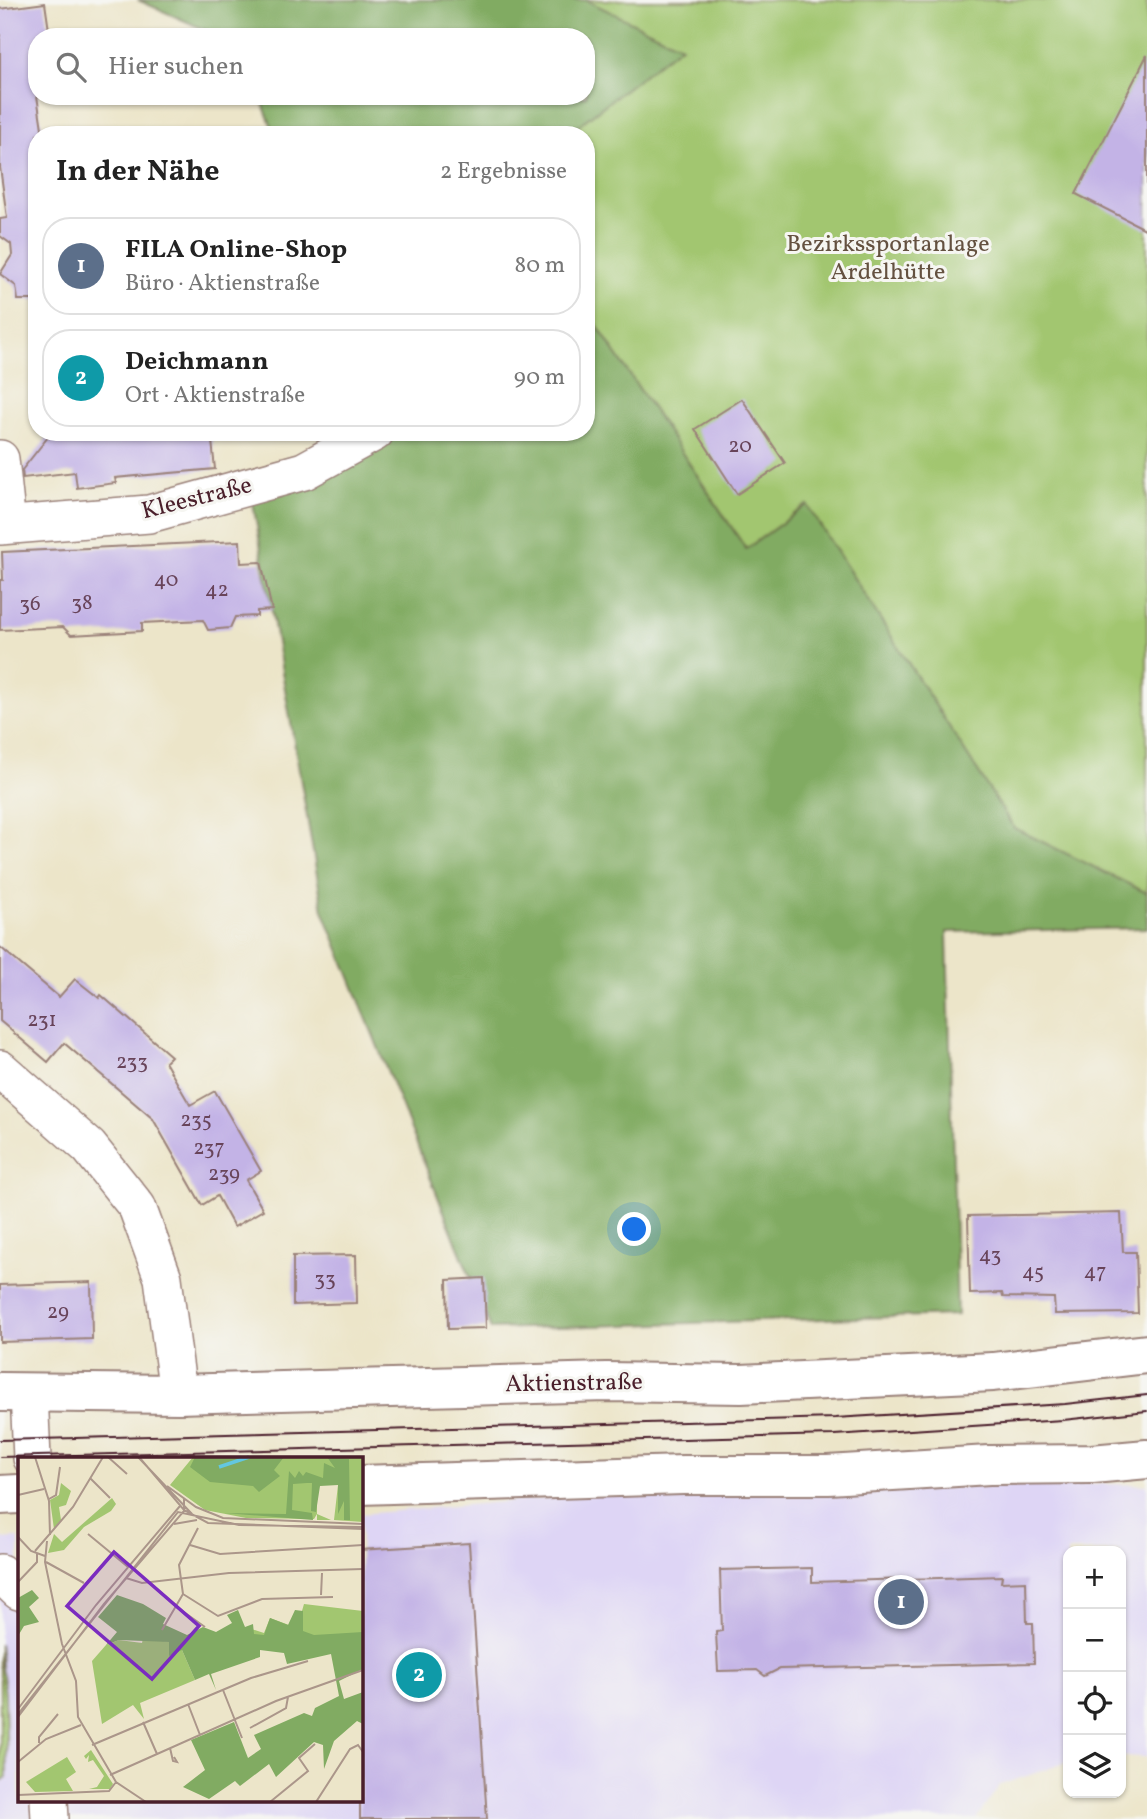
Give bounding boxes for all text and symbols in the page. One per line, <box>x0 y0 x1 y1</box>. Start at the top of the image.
search box <box>28 28 595 105</box>
icon: search <box>52 48 90 86</box>
text: Hier suchen <box>108 49 244 85</box>
text: In der Nähe <box>56 151 220 193</box>
text: 2 Ergebnisse <box>440 156 567 188</box>
park label: Bezirkssportanlage Ardelhütte <box>786 228 990 290</box>
text: FILA Online-Shop <box>125 232 347 268</box>
text: 1 <box>76 250 86 282</box>
text: 80 m <box>515 250 565 282</box>
text: Büro · Aktienstraße <box>125 268 320 300</box>
text: Deichmann <box>125 344 269 380</box>
text: 2 <box>75 362 87 394</box>
text: 90 m <box>514 362 565 394</box>
text: Ort · Aktienstraße <box>125 380 305 412</box>
house number: 20 <box>728 432 752 461</box>
street label: Kleestraße <box>138 469 256 529</box>
house number: 40 <box>154 566 178 595</box>
house number: 42 <box>205 576 229 605</box>
house number: 38 <box>71 589 93 618</box>
house number: 36 <box>19 590 41 619</box>
house number: 231 <box>27 1006 57 1035</box>
house number: 233 <box>116 1048 148 1077</box>
house number: 235 <box>180 1106 212 1135</box>
house number: 237 <box>193 1134 225 1163</box>
house number: 239 <box>208 1160 240 1189</box>
your location <box>617 1212 651 1246</box>
house number: 43 <box>979 1241 1001 1270</box>
house number: 45 <box>1022 1258 1044 1287</box>
house number: 47 <box>1084 1258 1106 1287</box>
house number: 33 <box>314 1265 336 1294</box>
house number: 29 <box>47 1298 69 1327</box>
street label: Aktienstraße <box>505 1366 643 1402</box>
inset map <box>18 1457 362 1801</box>
map controls <box>1063 1546 1126 1798</box>
button: + <box>1063 1546 1126 1609</box>
pin: 1 <box>878 1576 924 1628</box>
button: − <box>1063 1609 1126 1672</box>
pin: 2 <box>396 1649 442 1701</box>
button: locate <box>1063 1672 1126 1735</box>
button: layers <box>1063 1735 1126 1798</box>

